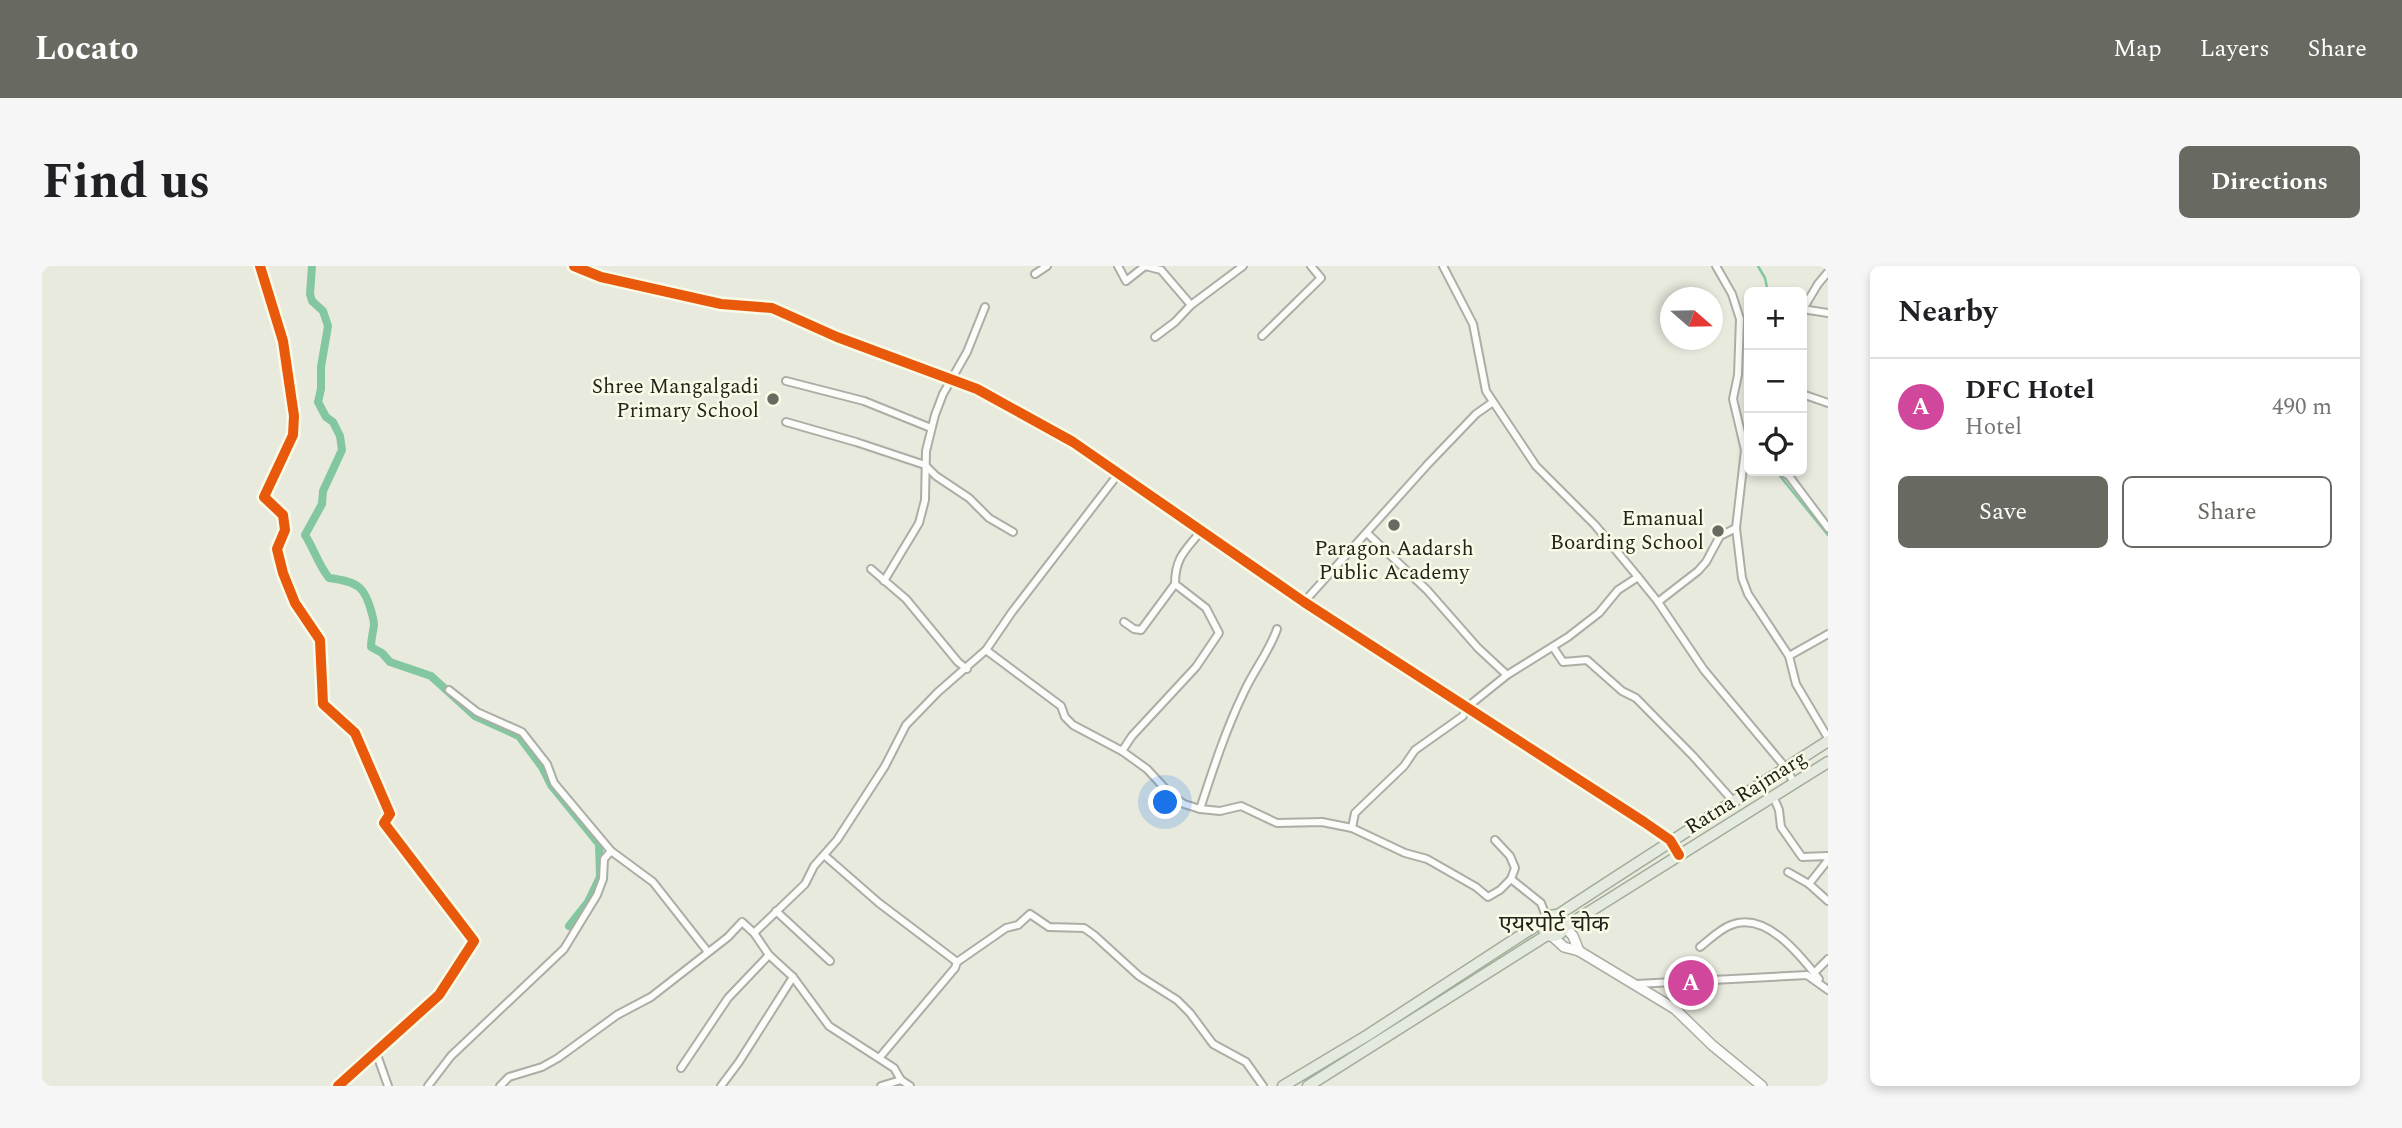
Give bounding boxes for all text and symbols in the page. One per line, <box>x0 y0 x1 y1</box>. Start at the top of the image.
text: Locato <box>35 24 139 74</box>
text: Map <box>2113 31 2162 67</box>
text: Layers <box>2200 31 2270 67</box>
text: Share <box>2308 31 2367 67</box>
text: Find us <box>42 145 210 220</box>
button: Directions <box>2179 146 2360 218</box>
north arrow <box>1660 287 1723 350</box>
map controls <box>1744 287 1807 476</box>
button: + <box>1744 287 1807 350</box>
text: Nearby <box>1898 289 1997 335</box>
button: − <box>1744 350 1807 413</box>
text: DFC Hotel <box>1965 370 2094 410</box>
place label: Shree Mangalgadi Primary School <box>592 371 759 427</box>
text: A <box>1912 390 1930 425</box>
text: 490 m <box>2272 390 2332 425</box>
marker: Shree Mangalgadi Primary School <box>765 391 781 407</box>
text: Hotel <box>1965 410 2022 445</box>
button: locate <box>1744 413 1807 476</box>
button: Save <box>1898 476 2108 548</box>
button: Share <box>2122 476 2332 548</box>
place label: Emanual Boarding School <box>1550 503 1704 559</box>
marker: Paragon Aadarsh Public Academy <box>1386 517 1402 533</box>
marker: Emanual Boarding School <box>1710 523 1726 539</box>
place label: Paragon Aadarsh Public Academy <box>1314 533 1474 589</box>
street label: Ratna Rajmarg <box>1679 743 1813 843</box>
your location <box>1148 785 1182 819</box>
district label: एयरपोर्ट चोक <box>1499 907 1610 942</box>
pin: A <box>1668 957 1714 1009</box>

